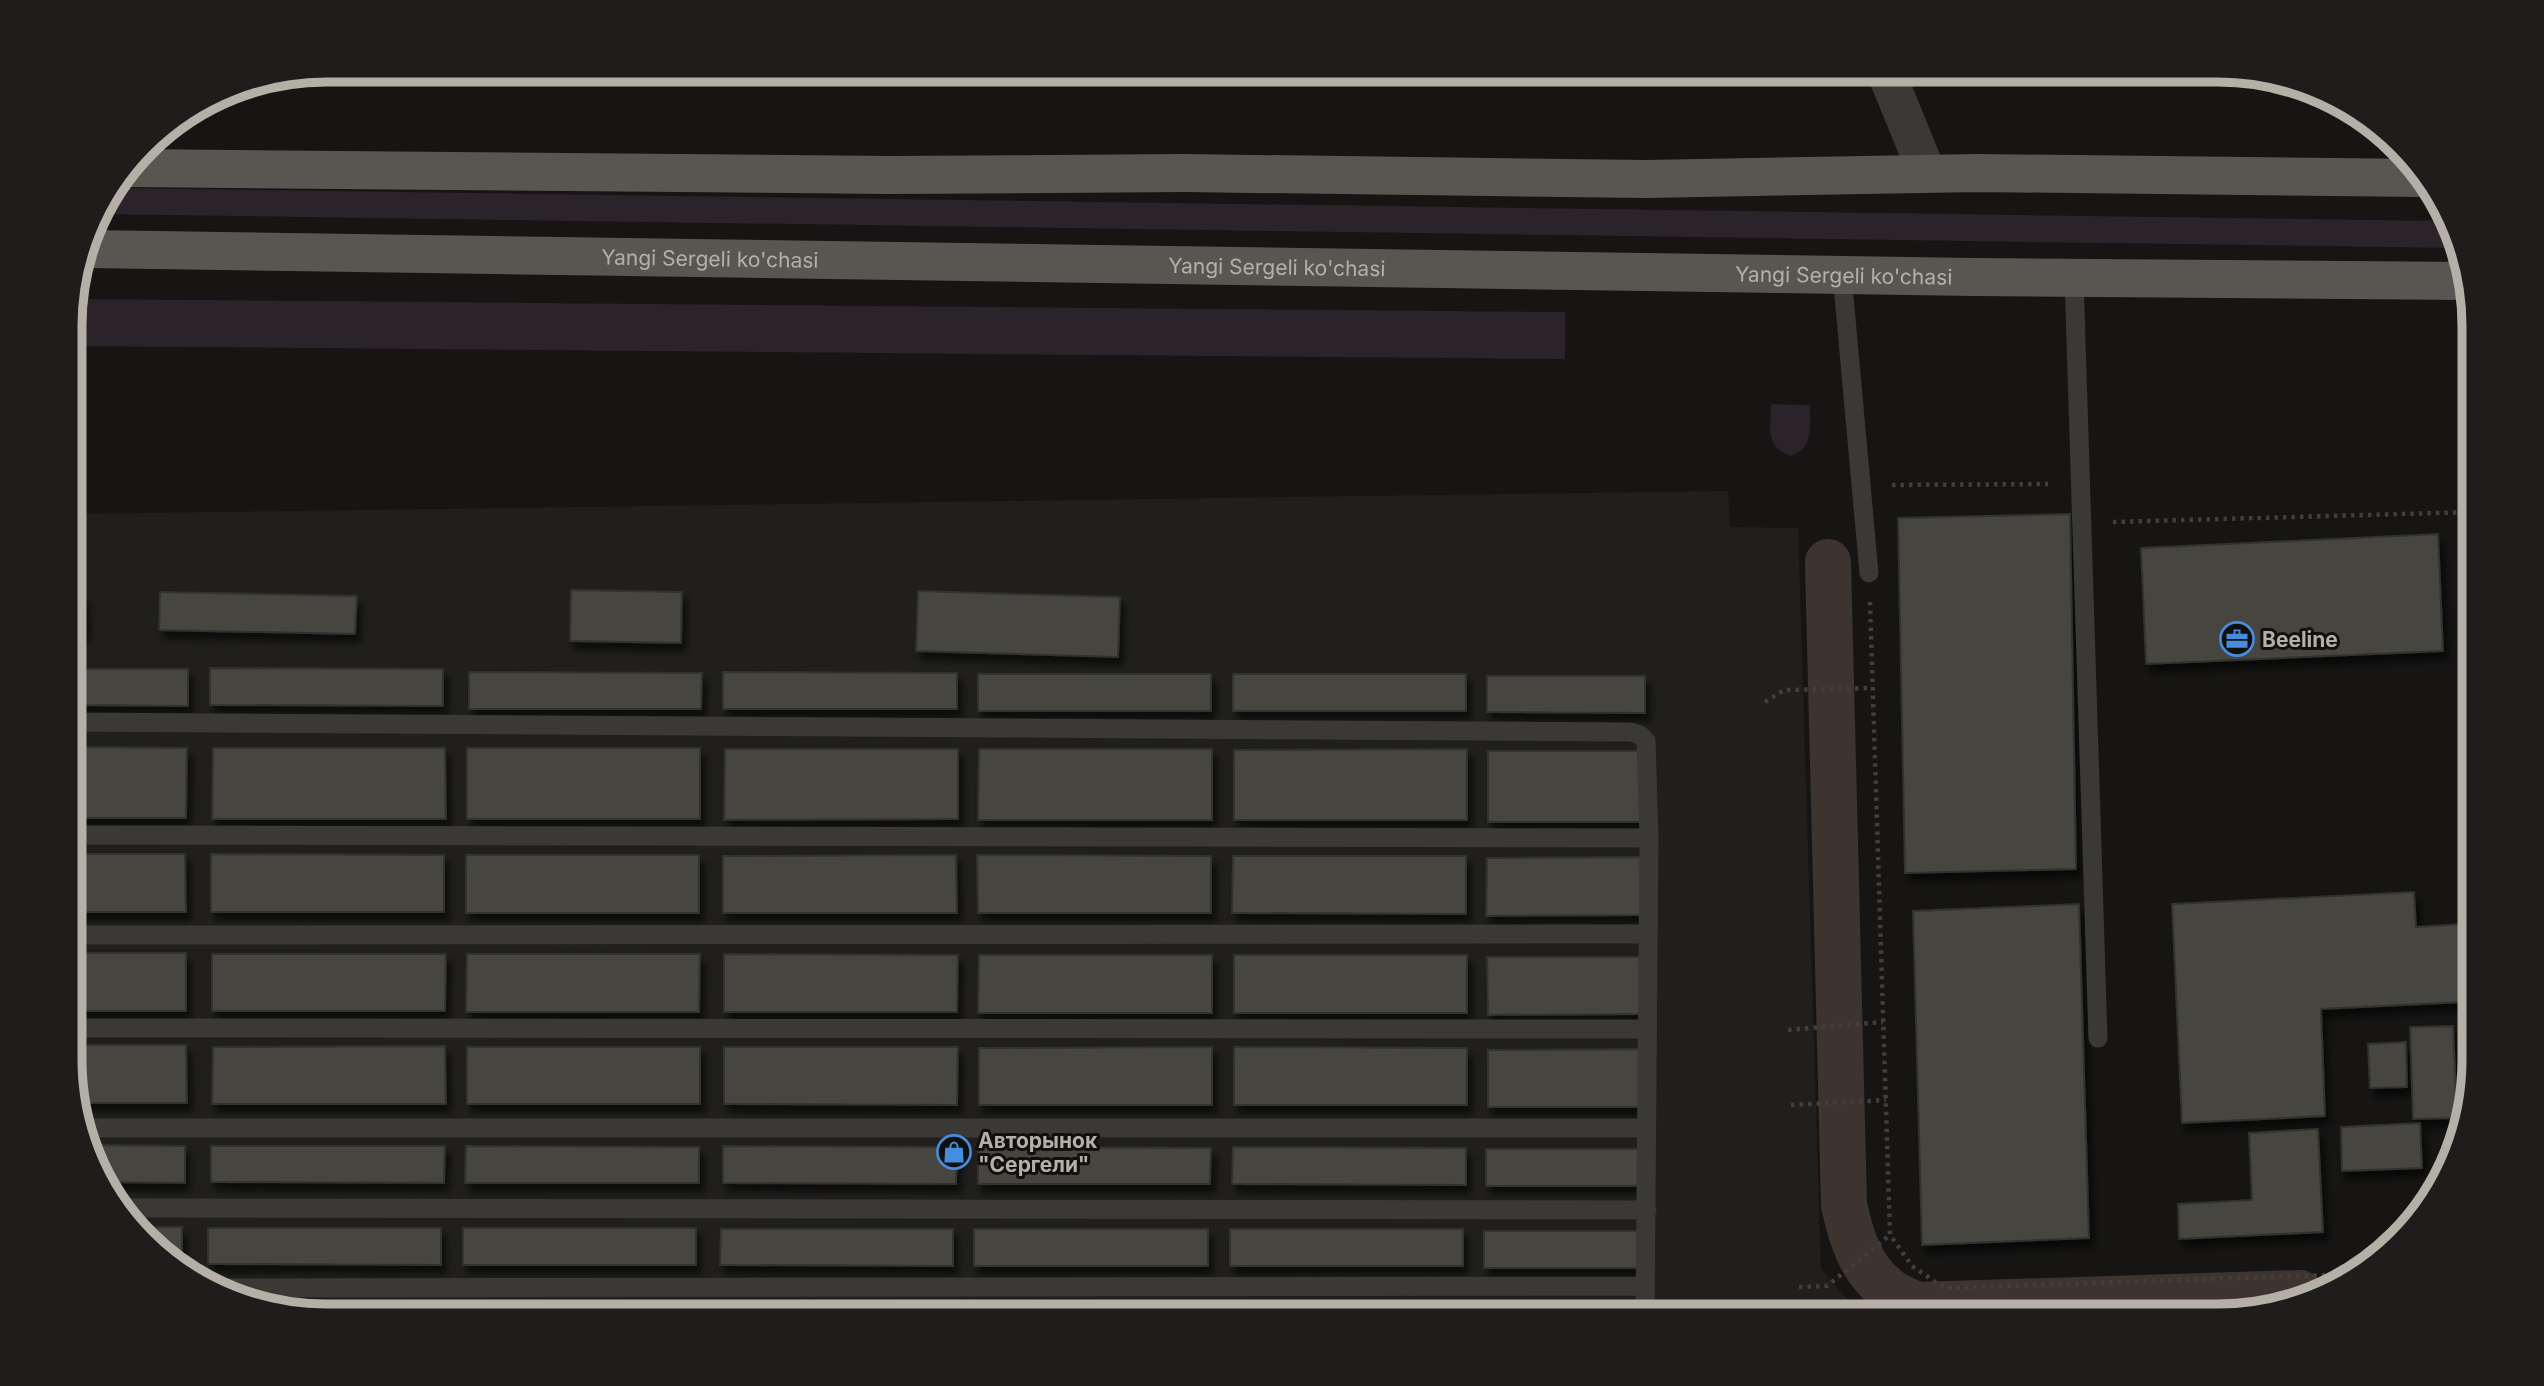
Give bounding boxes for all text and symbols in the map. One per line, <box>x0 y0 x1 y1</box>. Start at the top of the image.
street label: Yangi Sergeli ko'chasi <box>601 244 819 272</box>
street label: Yangi Sergeli ko'chasi <box>1168 253 1386 281</box>
street label: Yangi Sergeli ko'chasi <box>1735 261 1953 289</box>
office icon: Beeline <box>2218 620 2256 658</box>
place label: Beeline <box>2262 627 2338 652</box>
place label: Авторынок "Сергели" <box>978 1128 1098 1177</box>
shop icon: Авторынок "Сергели" <box>935 1133 973 1171</box>

